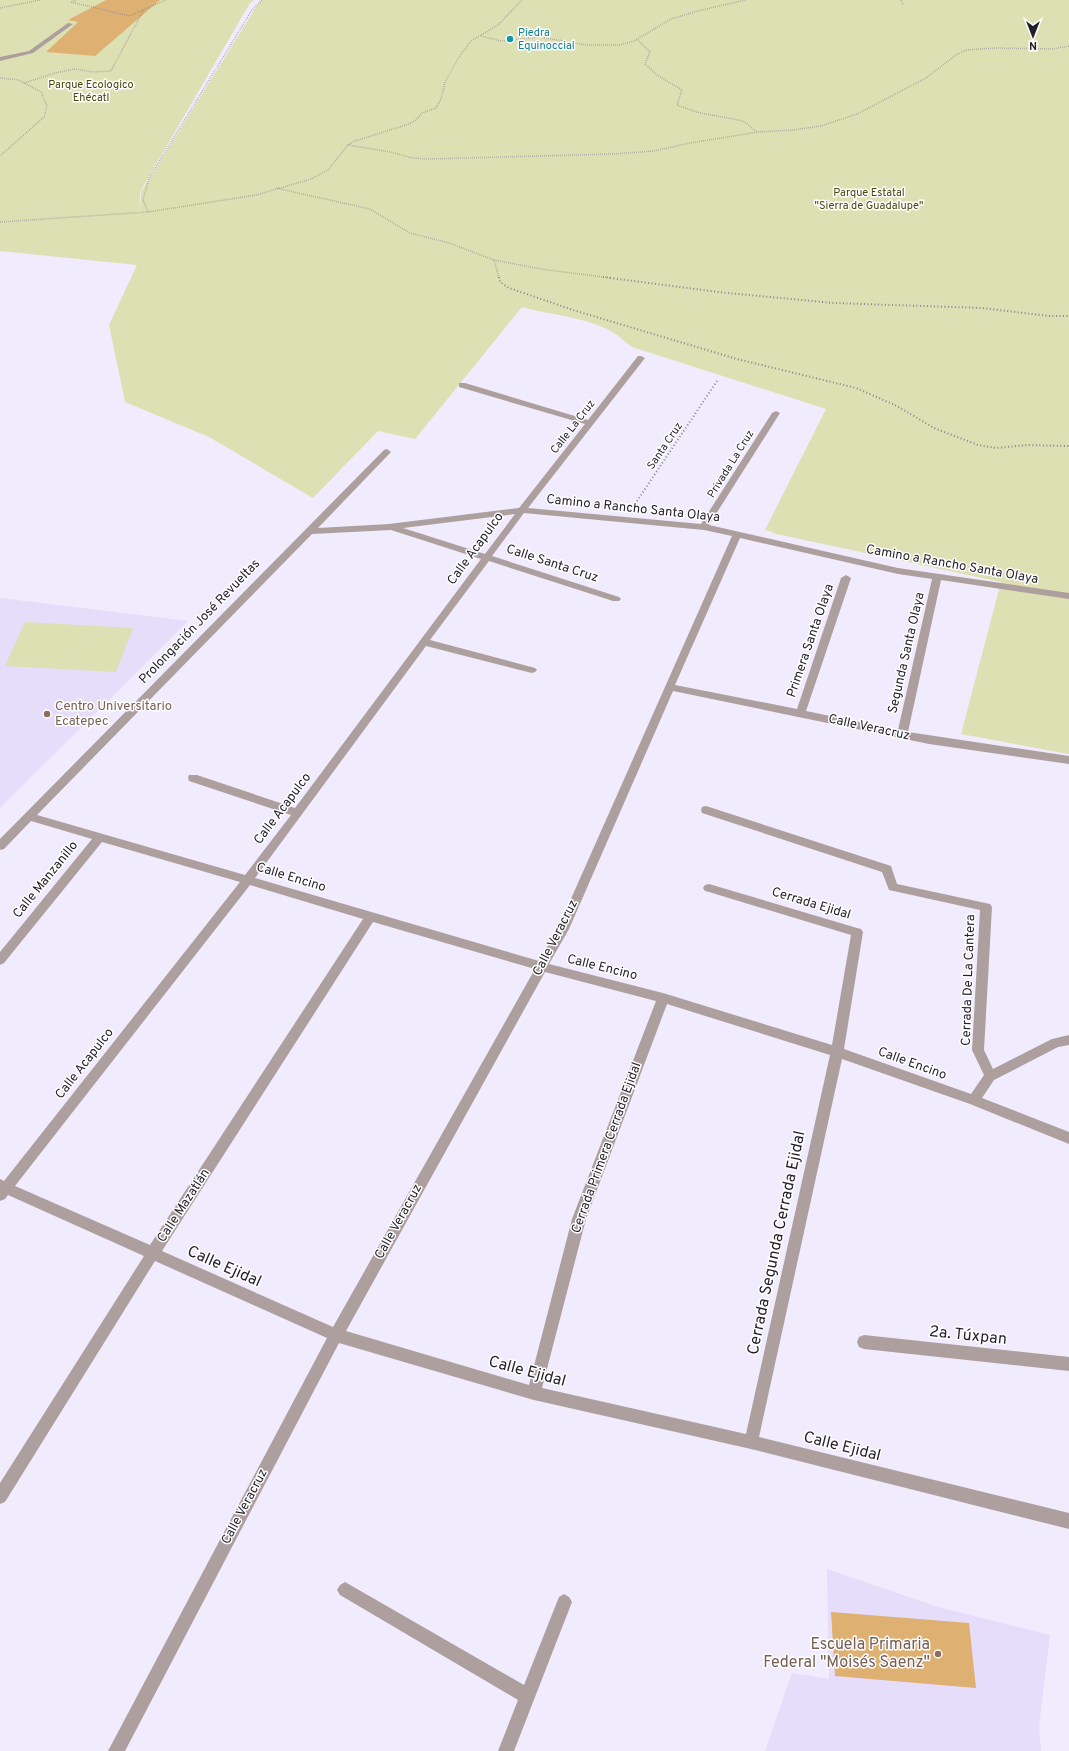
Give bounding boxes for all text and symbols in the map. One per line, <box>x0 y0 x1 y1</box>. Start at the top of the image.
north arrow <box>1013 16 1053 56</box>
place label: Piedra Equinoccial <box>518 26 575 53</box>
marker: Piedra Equinoccial <box>505 34 515 44</box>
text: N <box>1029 38 1037 52</box>
park label: Parque Ecologico Ehécatl <box>48 78 134 105</box>
park label: Parque Estatal "Sierra de Guadalupe" <box>815 186 923 213</box>
street label: Calle La Cruz <box>548 397 598 457</box>
street label: Santa Cruz <box>644 420 686 472</box>
street label: Privada La Cruz <box>705 427 757 501</box>
street label: Camino a Rancho Santa Olaya <box>545 492 721 526</box>
street label: Calle Acapulco <box>444 510 508 588</box>
street label: Calle Santa Cruz <box>504 542 600 586</box>
street label: Camino a Rancho Santa Olaya <box>865 542 1039 588</box>
street label: Prolongación José Revueltas <box>136 556 264 688</box>
street label: Primera Santa Olaya <box>784 582 838 700</box>
street label: Segunda Santa Olaya <box>885 591 929 715</box>
place label: Centro Universitario Ecatepec <box>55 699 172 730</box>
marker: Centro Universitario Ecatepec <box>42 709 52 719</box>
street label: Calle Veracruz <box>827 712 911 744</box>
street label: Calle Acapulco <box>251 770 315 848</box>
street label: Calle Manzanillo <box>10 838 82 922</box>
street label: Calle Encino <box>254 860 328 896</box>
street label: Cerrada Ejidal <box>770 884 852 924</box>
street label: Calle Veracruz <box>530 897 582 979</box>
street label: Cerrada De La Cantera <box>959 914 979 1046</box>
street label: Calle Encino <box>565 952 639 984</box>
street label: Calle Acapulco <box>52 1025 118 1103</box>
street label: Calle Encino <box>875 1044 949 1084</box>
street label: Cerrada Primera Cerrada Ejidal <box>569 1060 645 1236</box>
street label: Cerrada Segunda Cerrada Ejidal <box>743 1129 811 1357</box>
street label: Calle Mazatlán <box>154 1166 214 1246</box>
street label: Calle Veracruz <box>372 1182 426 1262</box>
street label: Calle Ejidal <box>184 1242 264 1292</box>
street label: 2a. Túxpan <box>928 1322 1008 1350</box>
street label: Calle Ejidal <box>486 1352 568 1392</box>
street label: Calle Ejidal <box>801 1428 883 1466</box>
street label: Calle Veracruz <box>218 1467 272 1547</box>
place label: Escuela Primaria Federal "Moisés Saenz" <box>763 1635 930 1673</box>
marker: Escuela Primaria Federal "Moisés Saenz" <box>933 1649 943 1659</box>

